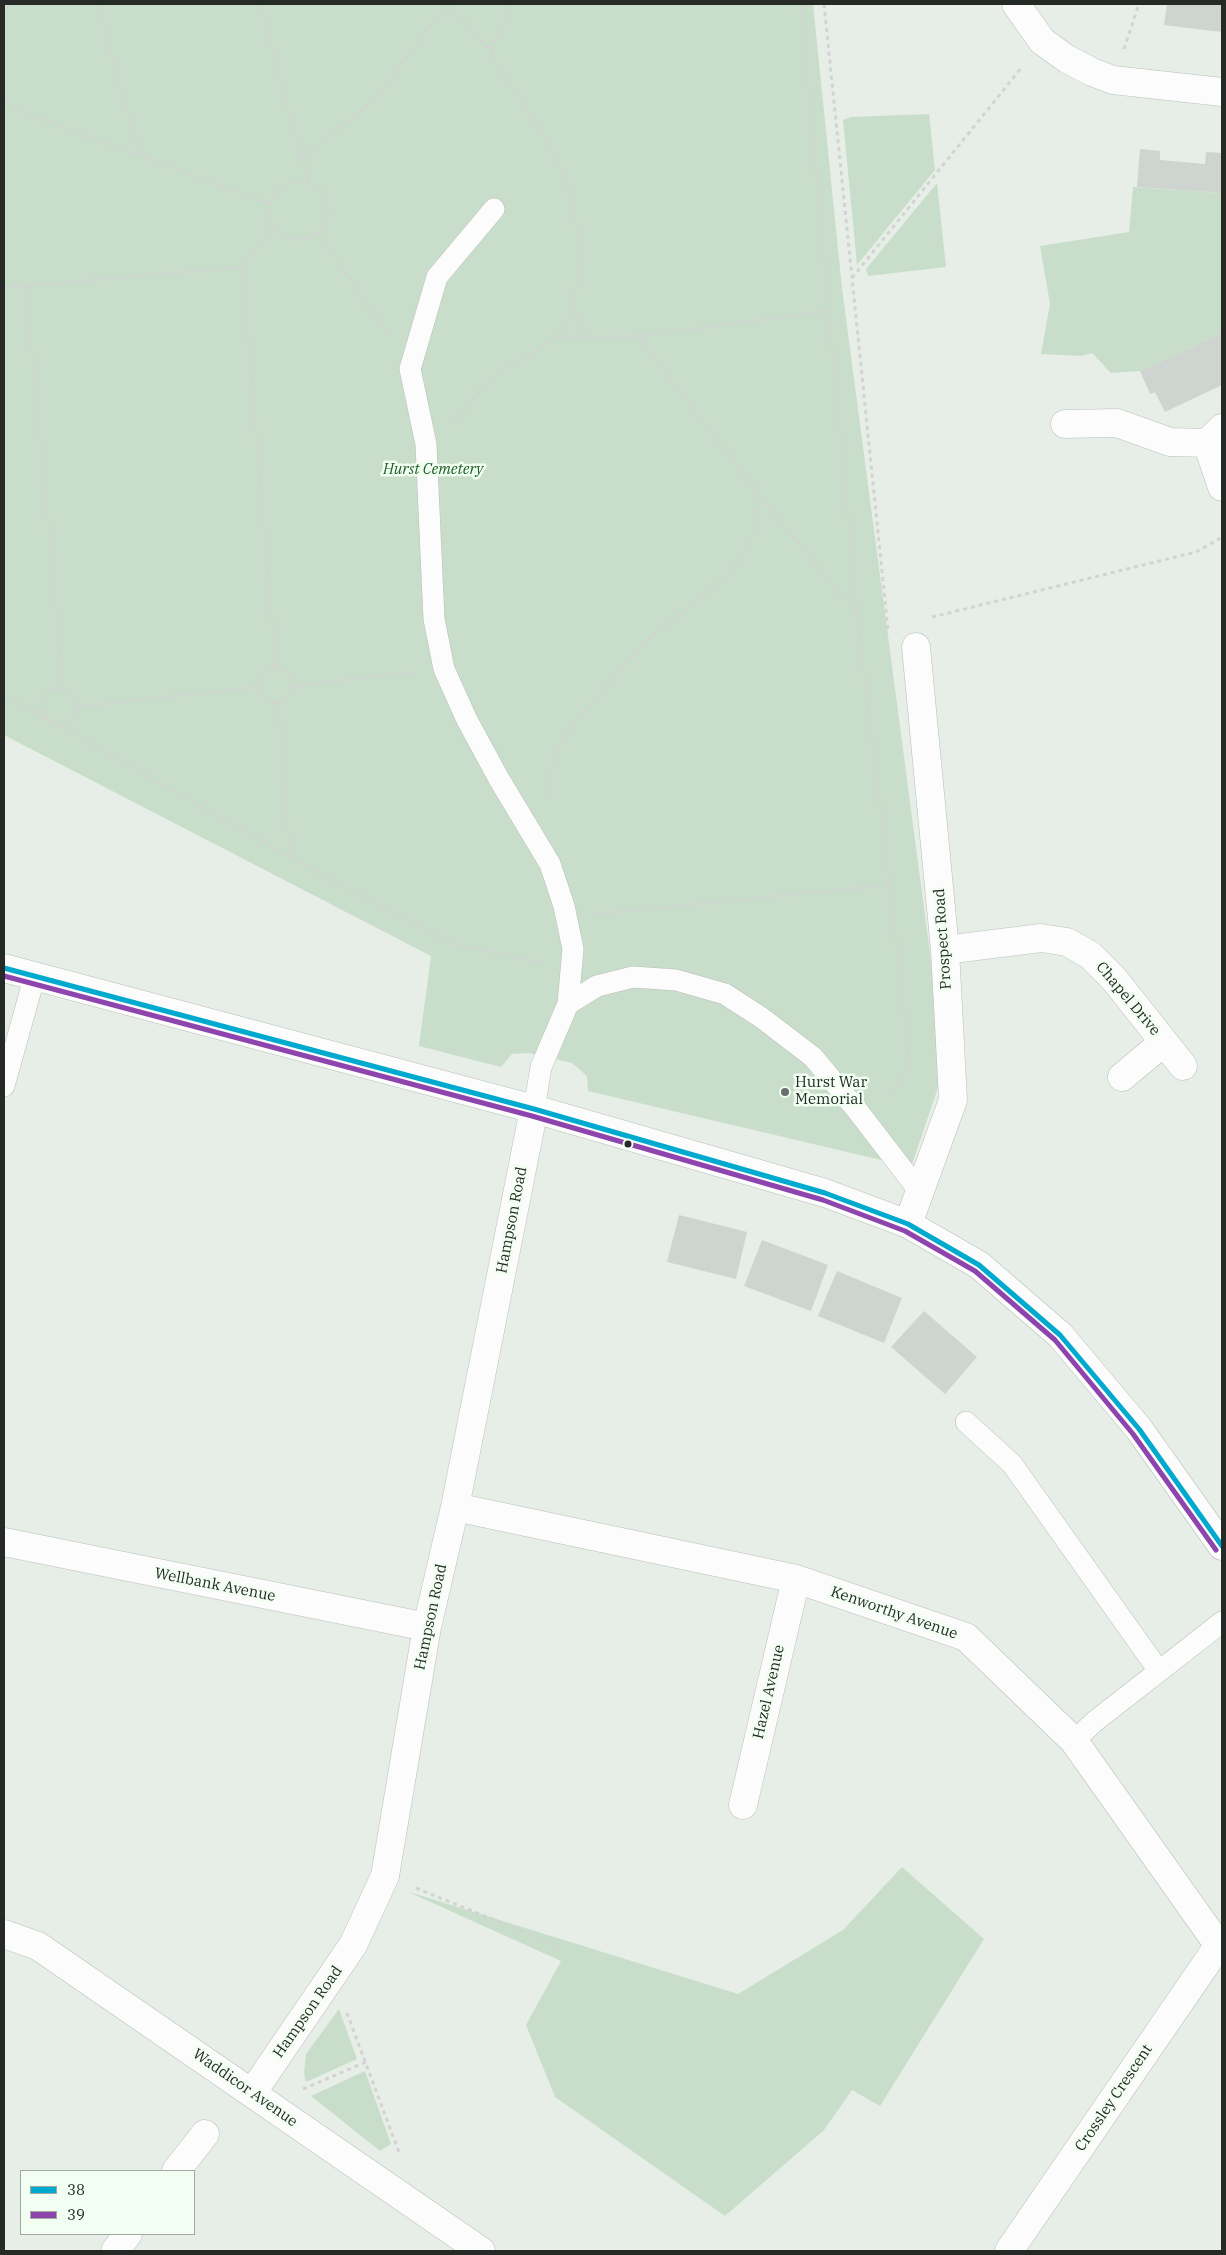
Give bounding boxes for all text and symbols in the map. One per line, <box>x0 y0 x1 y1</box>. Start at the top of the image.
park label: Hurst Cemetery <box>383 461 483 479</box>
street label: Prospect Road <box>930 888 956 990</box>
street label: Chapel Drive <box>1092 959 1164 1039</box>
place label: Hurst War Memorial <box>795 1074 867 1109</box>
marker: Hurst War Memorial <box>779 1086 791 1098</box>
unlabelled marker <box>623 1139 633 1149</box>
street label: Hampson Road <box>493 1165 531 1275</box>
street label: Hampson Road <box>411 1562 451 1672</box>
street label: Wellbank Avenue <box>153 1564 277 1606</box>
street label: Kenworthy Avenue <box>828 1583 960 1643</box>
street label: Hazel Avenue <box>749 1643 789 1741</box>
street label: Hampson Road <box>270 1963 346 2061</box>
street label: Crossley Crescent <box>1072 2041 1156 2155</box>
street label: Waddicor Avenue <box>189 2045 301 2131</box>
legend <box>20 2170 195 2235</box>
text: 38 <box>67 2180 85 2199</box>
text: 39 <box>67 2205 85 2224</box>

